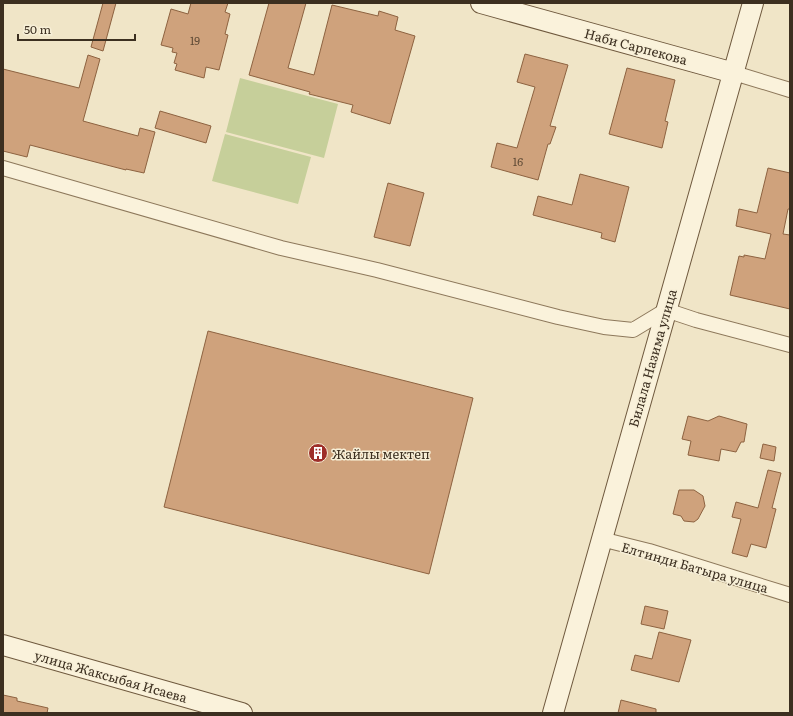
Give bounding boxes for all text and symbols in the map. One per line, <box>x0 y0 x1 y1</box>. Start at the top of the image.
scale bar <box>18 16 135 42</box>
text: 50 m <box>24 20 51 38</box>
street label: Наби Сарпекова <box>582 23 690 69</box>
house number: 19 <box>190 32 200 48</box>
house number: 16 <box>513 153 523 169</box>
street label: Билала Назима улица <box>623 287 681 429</box>
building icon: Жайлы мектеп <box>307 442 329 464</box>
place label: Жайлы мектеп <box>332 444 430 463</box>
street label: Елтинди Батыра улица <box>619 537 771 597</box>
street label: улица Жаксыбая Исаева <box>32 645 190 707</box>

